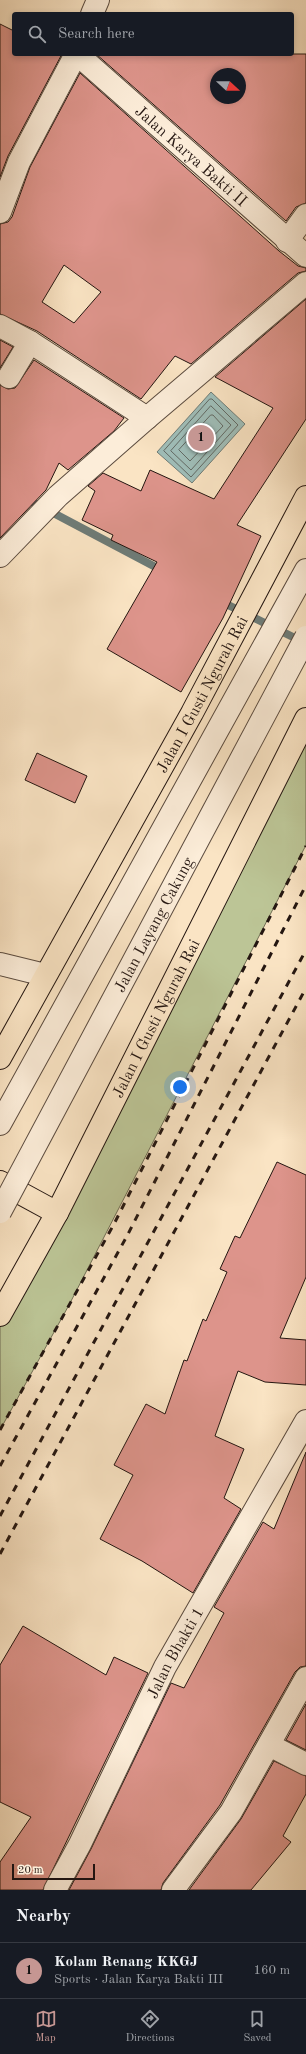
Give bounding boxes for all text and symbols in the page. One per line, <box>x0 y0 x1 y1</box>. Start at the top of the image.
search box <box>12 12 294 56</box>
icon: search <box>26 23 48 45</box>
text: Search here <box>58 27 135 42</box>
north arrow <box>210 68 246 104</box>
street label: Jalan Karya Bakti II <box>131 103 249 210</box>
pin: 1 <box>188 423 214 453</box>
street label: Jalan I Gusti Ngurah Rai <box>154 614 252 776</box>
street label: Jalan Layang Cakung <box>112 855 198 995</box>
street label: Jalan I Gusti Ngurah Rai <box>110 937 204 1101</box>
your location <box>170 1077 190 1097</box>
street label: Jalan Bhakti 1 <box>145 1605 208 1702</box>
scale bar <box>12 1862 95 1881</box>
text: 20 m <box>18 1865 43 1876</box>
text: Nearby <box>16 1908 71 1925</box>
text: Kolam Renang KKGJ <box>54 1955 198 1970</box>
text: 1 <box>25 1964 33 1977</box>
text: 160 m <box>253 1964 290 1977</box>
text: Sports · Jalan Karya Bakti III <box>54 1973 223 1986</box>
tab: Map <box>35 2008 57 2046</box>
tab: Directions <box>126 2008 174 2046</box>
tab: Saved <box>243 2008 271 2046</box>

